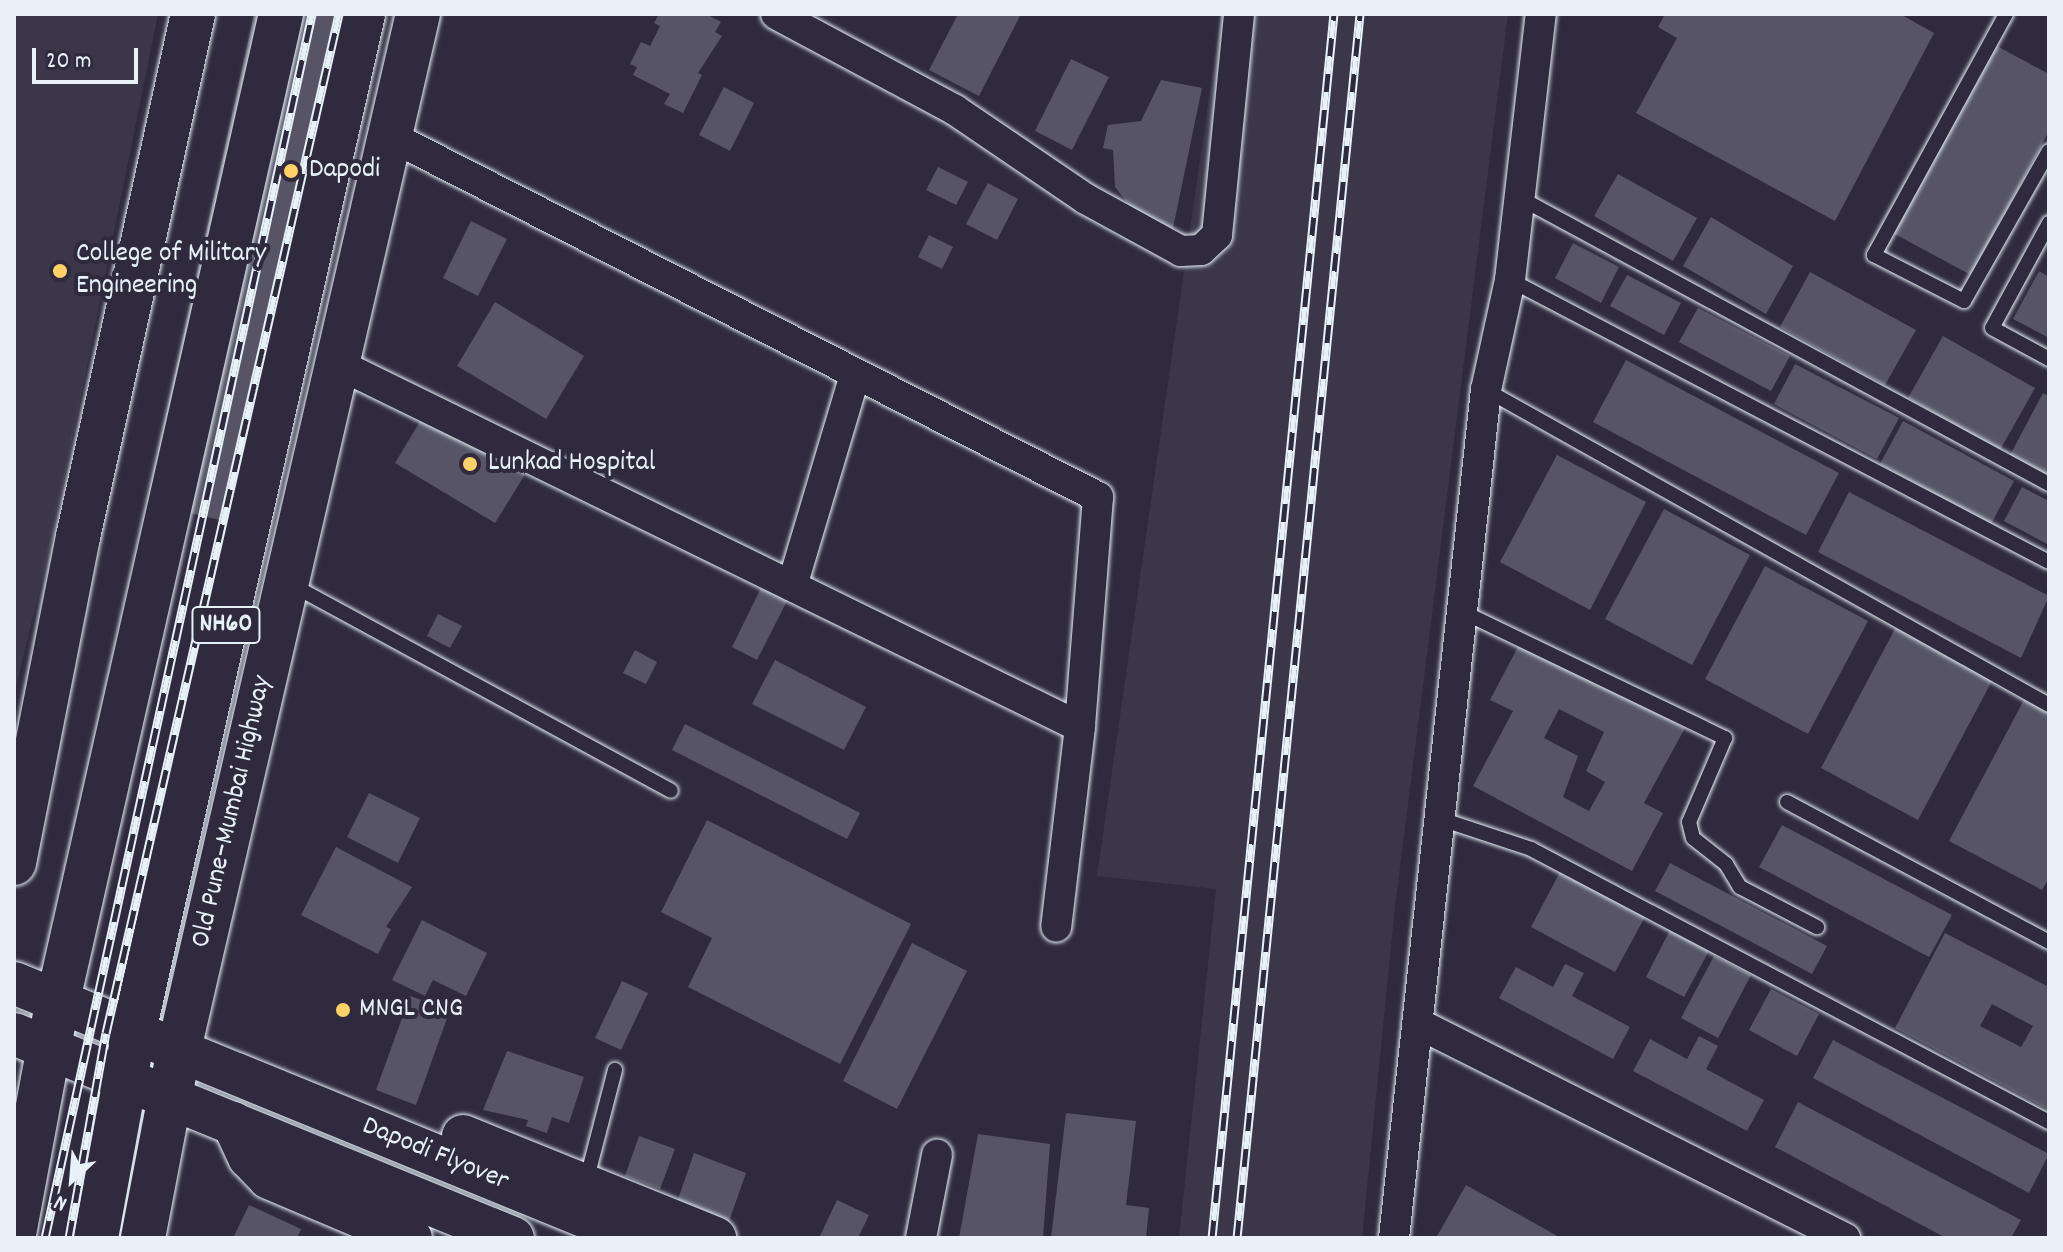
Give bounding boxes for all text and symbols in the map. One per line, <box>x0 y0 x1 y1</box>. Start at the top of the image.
scale bar <box>36 32 142 82</box>
text: 20 m <box>46 45 92 79</box>
place label: Dapodi <box>309 154 380 188</box>
marker: Dapodi <box>280 160 302 182</box>
place label: College of Military Engineering <box>76 238 266 304</box>
marker: College of Military Engineering <box>51 262 69 280</box>
place label: Lunkad Hospital <box>488 447 655 481</box>
marker: Lunkad Hospital <box>459 453 481 475</box>
road number: NH60 <box>190 603 262 647</box>
street label: Old Pune–Mumbai Highway <box>185 673 281 951</box>
place label: MNGL CNG <box>359 993 463 1027</box>
marker: MNGL CNG <box>334 1001 352 1019</box>
street label: Dapodi Flyover <box>357 1110 513 1200</box>
north arrow <box>32 1140 112 1220</box>
text: N <box>50 1186 73 1218</box>

